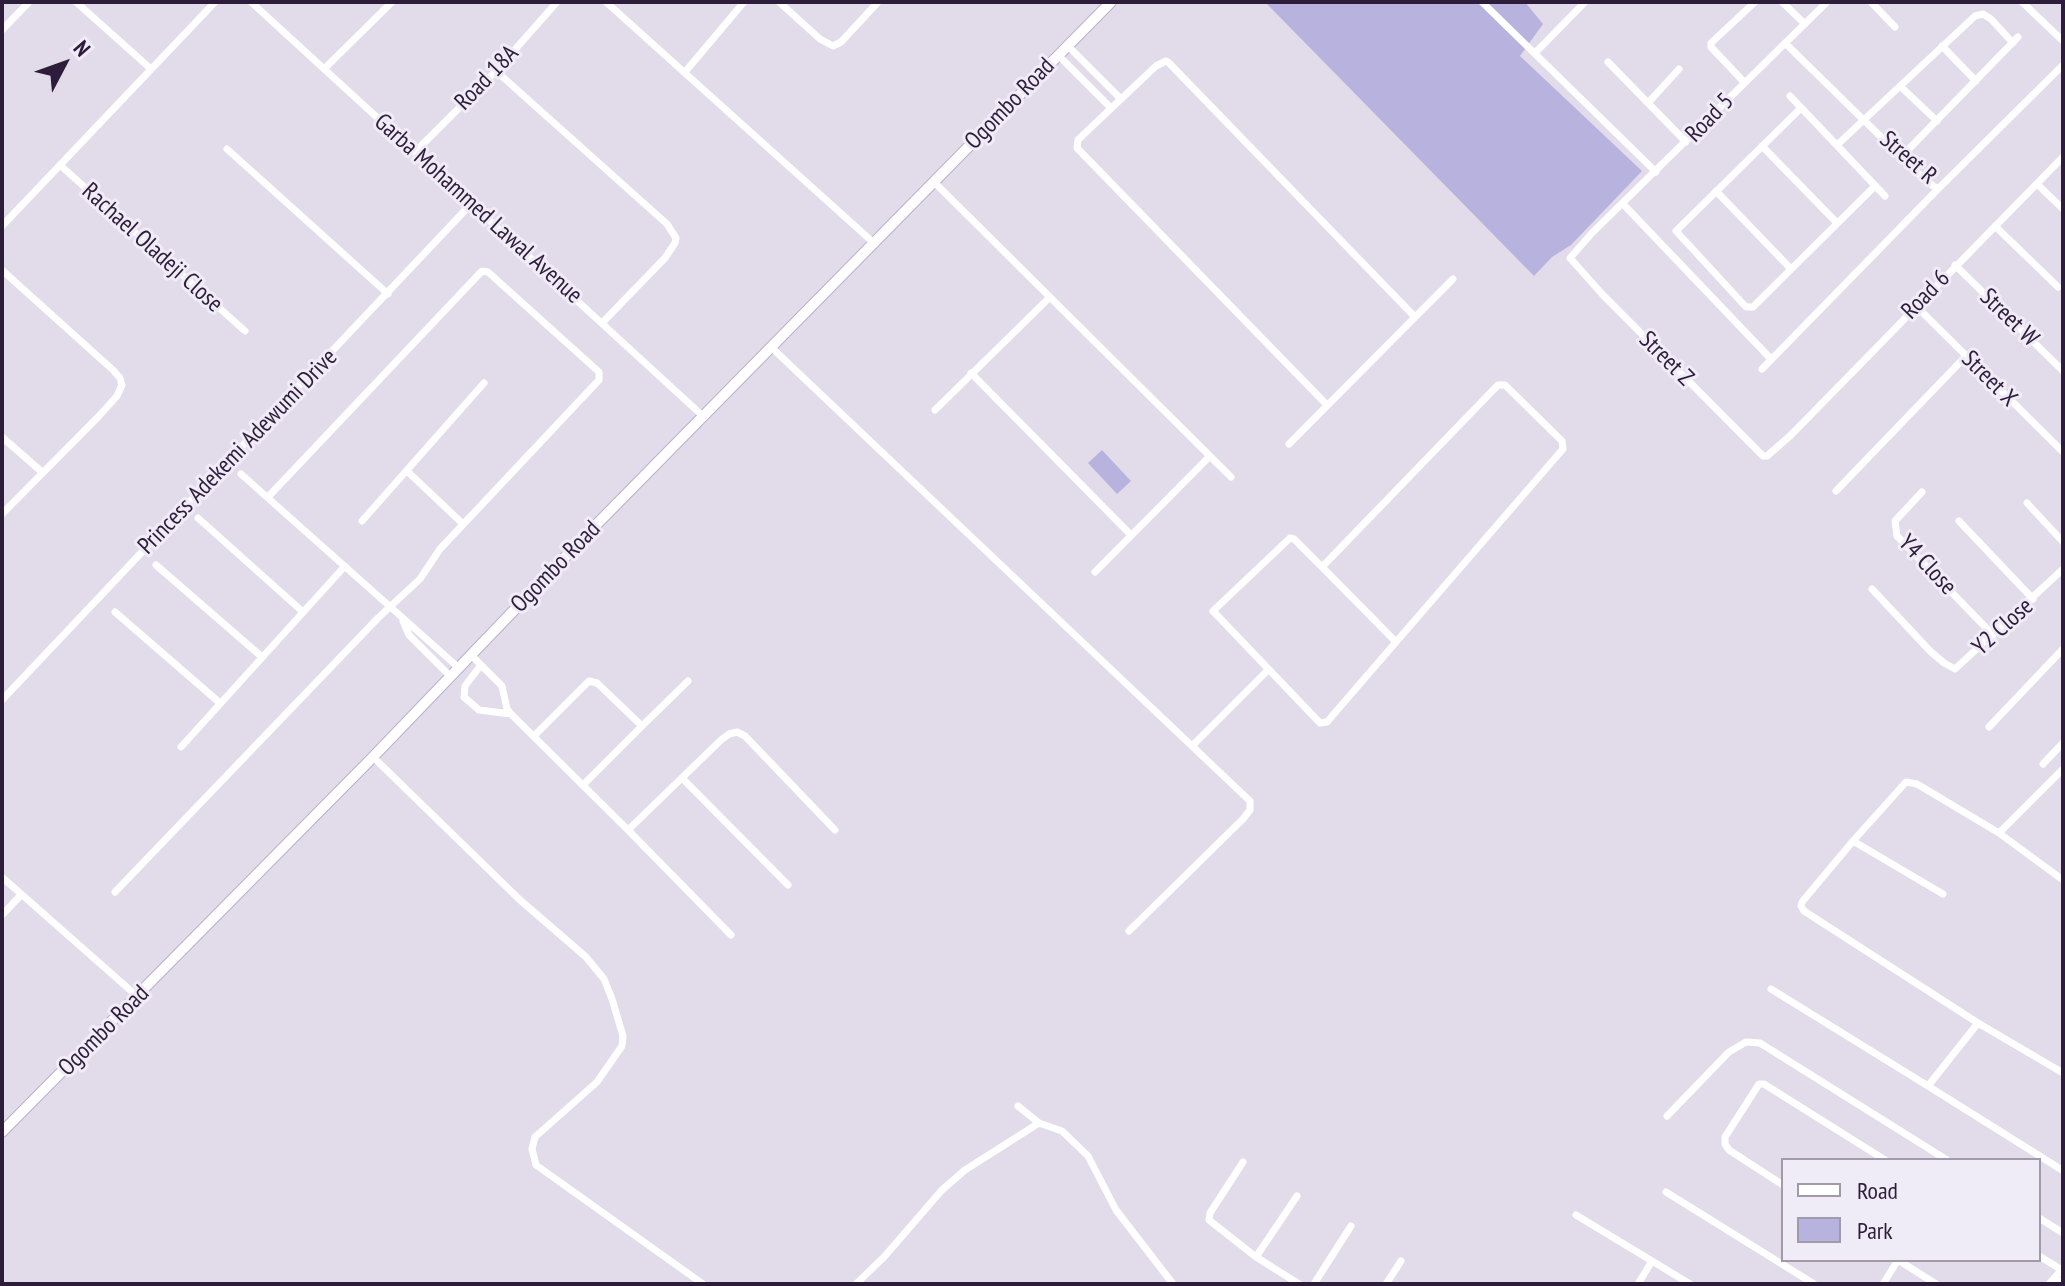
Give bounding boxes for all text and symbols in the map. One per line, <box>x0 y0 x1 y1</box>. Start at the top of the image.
north arrow <box>24 24 104 104</box>
text: N <box>68 35 97 62</box>
street label: Road 18A <box>449 40 525 116</box>
street label: Ogombo Road <box>959 52 1061 156</box>
street label: Road 5 <box>1680 88 1740 148</box>
street label: Garba Mohammed Lawal Avenue <box>368 108 588 310</box>
street label: Street R <box>1874 125 1942 191</box>
street label: Rachael Oladeji Close <box>76 177 228 319</box>
street label: Road 6 <box>1896 265 1956 325</box>
street label: Street W <box>1973 283 2045 353</box>
street label: Street Z <box>1633 326 1699 392</box>
street label: Princess Adekemi Adewumi Drive <box>132 343 344 561</box>
street label: Street X <box>1955 345 2023 413</box>
street label: Ogombo Road <box>505 515 607 619</box>
street label: Y4 Close <box>1892 529 1962 601</box>
street label: Y2 Close <box>1967 592 2039 662</box>
street label: Ogombo Road <box>53 980 155 1082</box>
legend <box>1781 1158 2041 1262</box>
text: Road <box>1857 1175 1898 1206</box>
text: Park <box>1857 1215 1893 1246</box>

